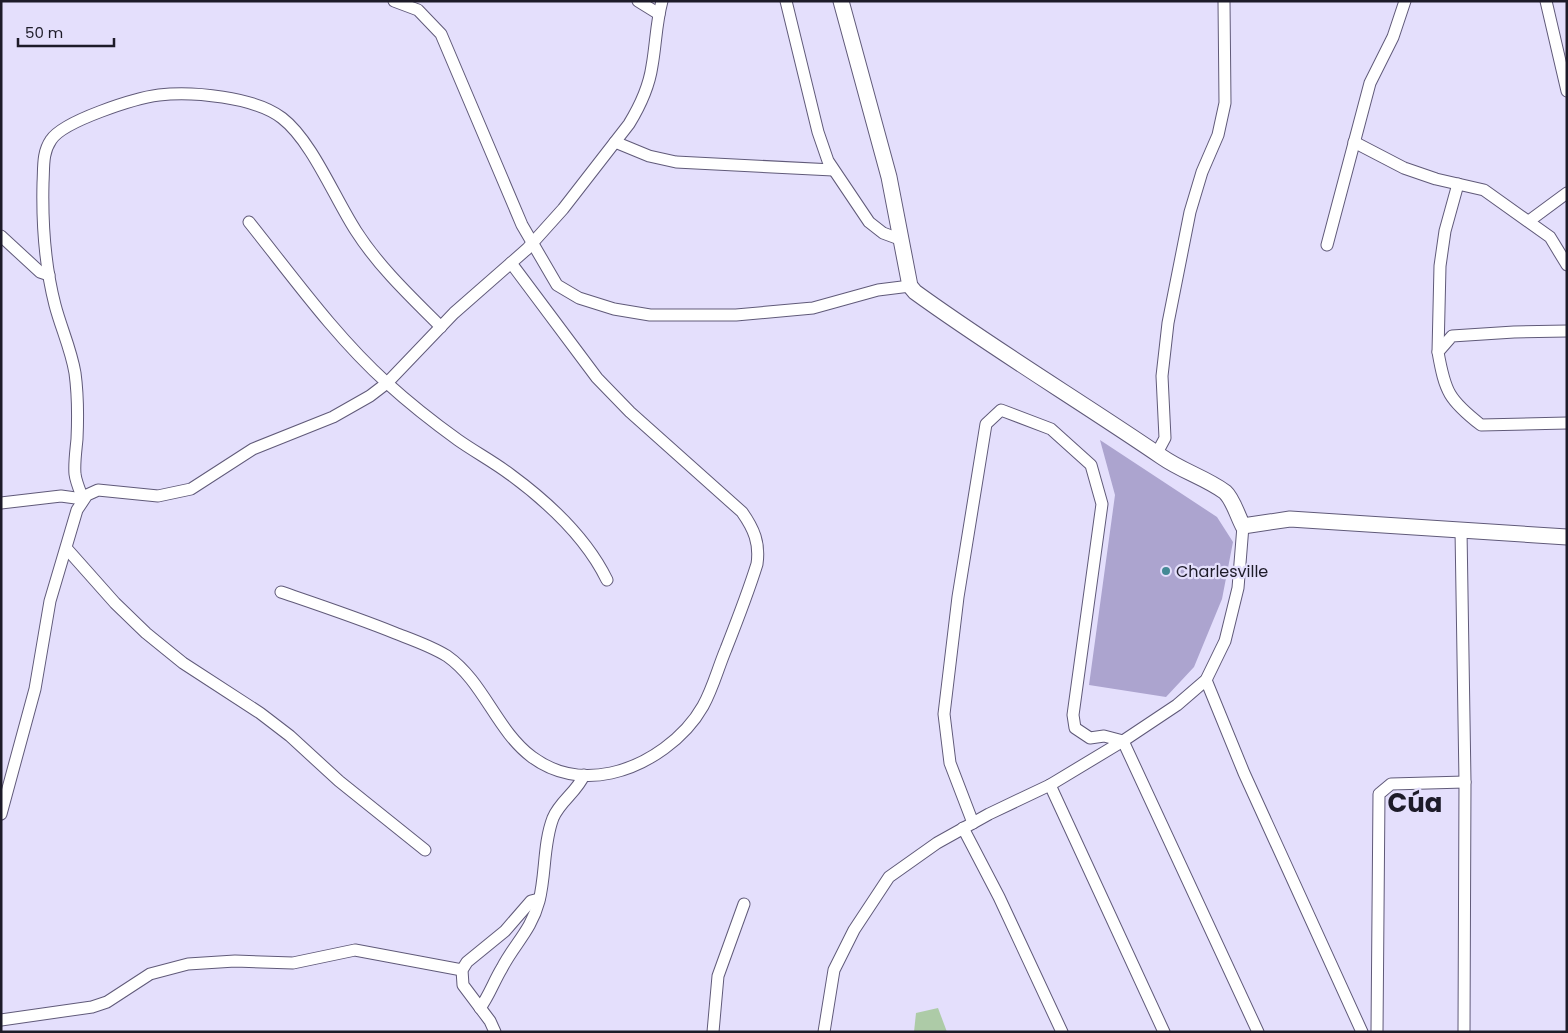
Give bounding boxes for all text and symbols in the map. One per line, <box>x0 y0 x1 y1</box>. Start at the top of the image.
scale bar <box>18 15 114 47</box>
text: 50 m <box>25 22 63 43</box>
place label: Charlesville <box>1176 560 1268 583</box>
marker: Charlesville <box>1160 565 1172 577</box>
district label: Cúa <box>1388 785 1443 821</box>

